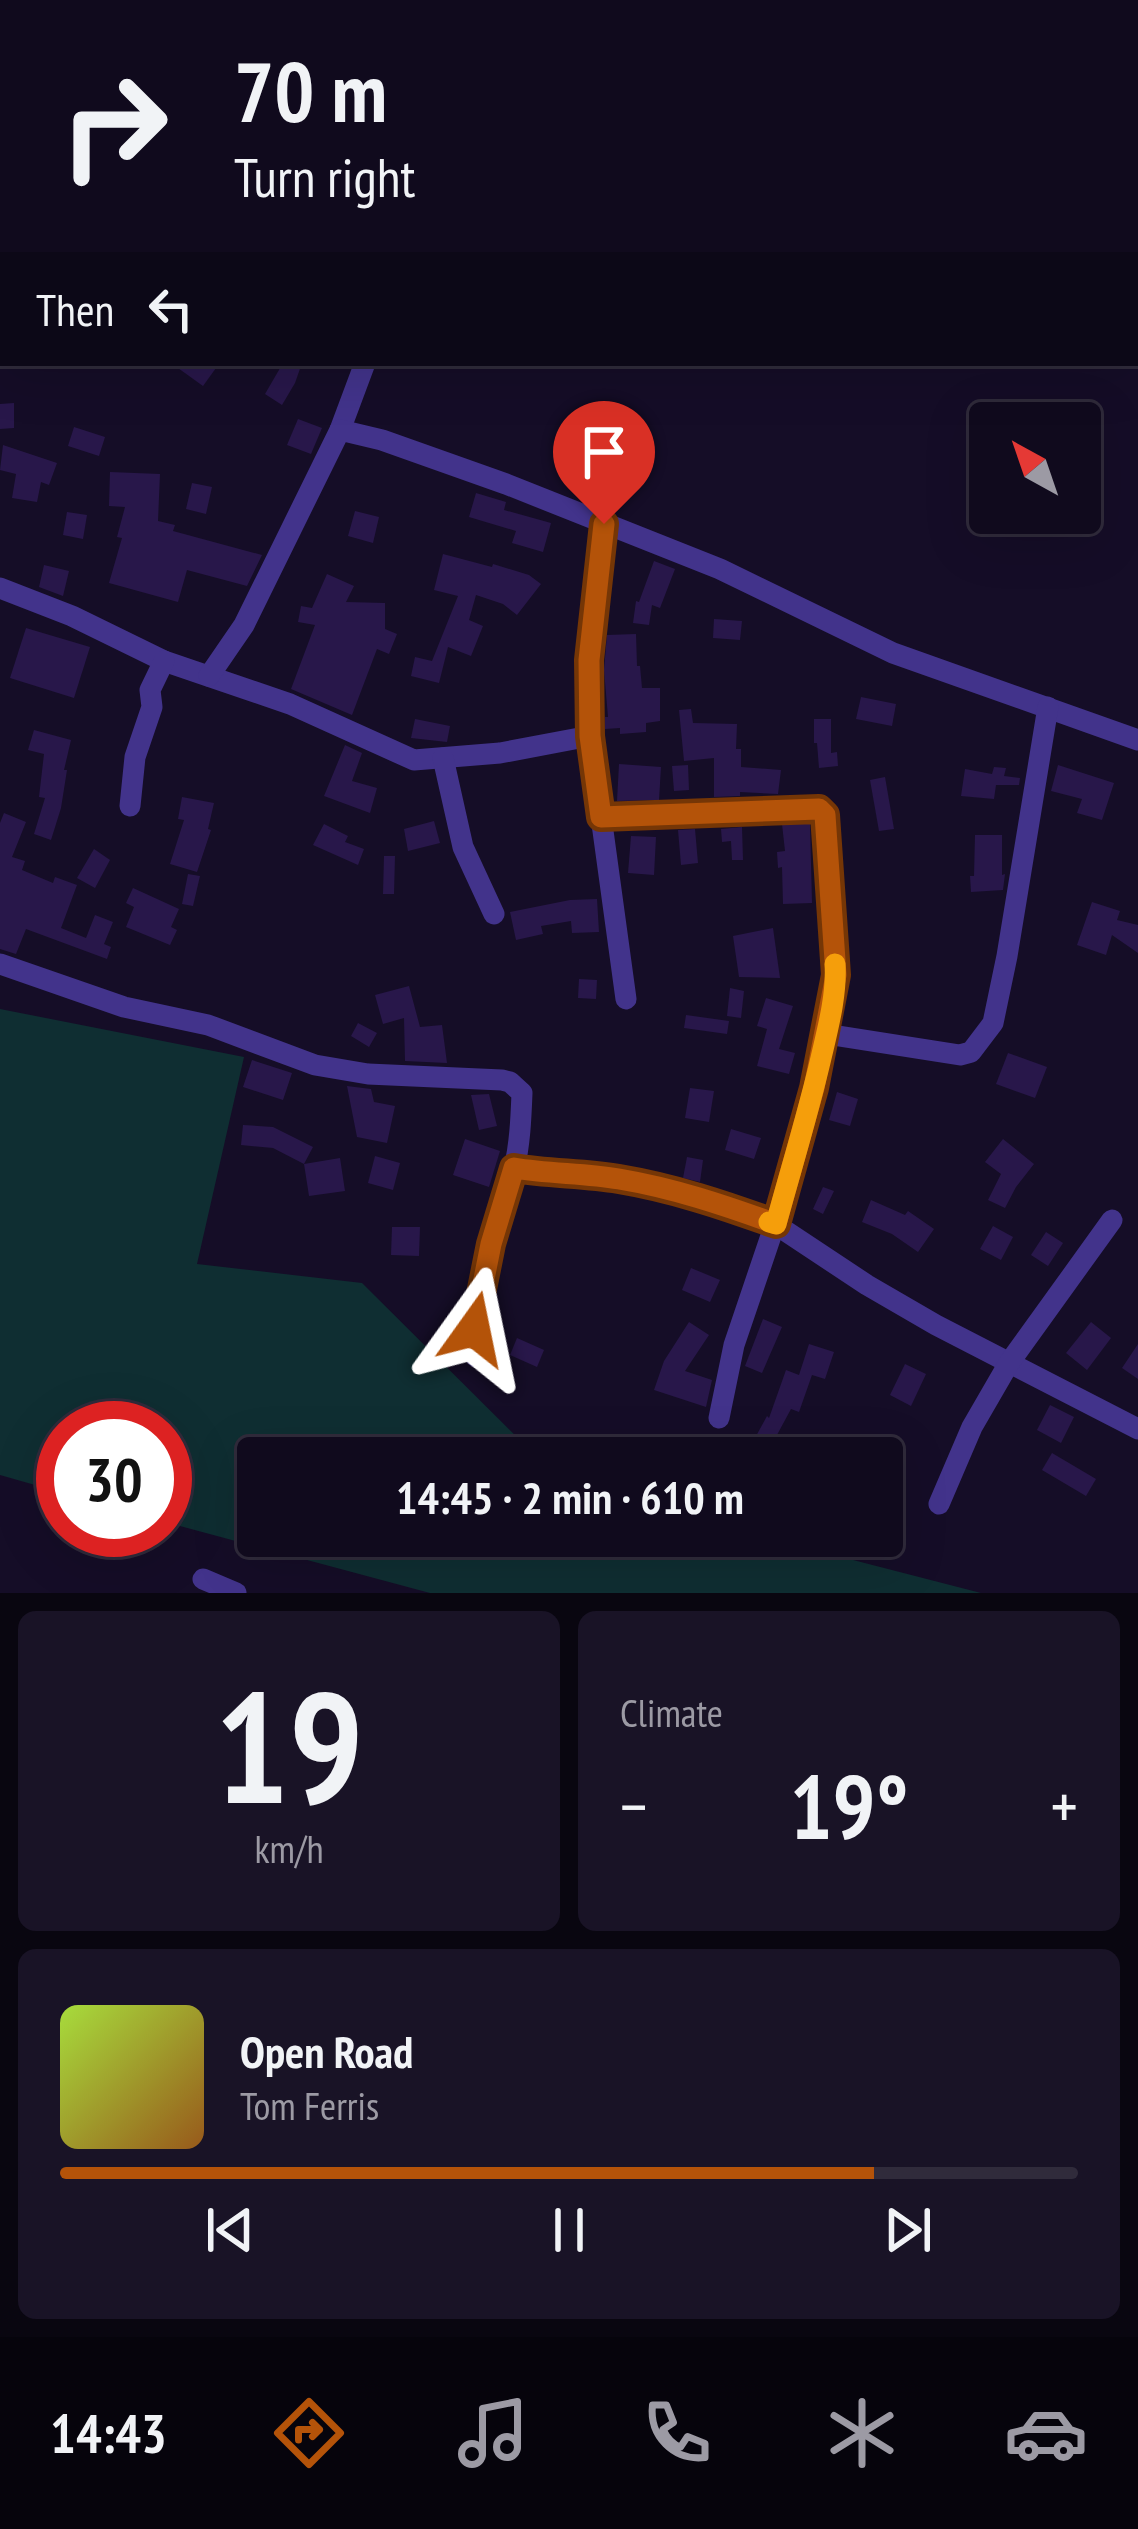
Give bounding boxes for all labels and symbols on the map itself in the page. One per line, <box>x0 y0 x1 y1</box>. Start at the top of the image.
pin <box>553 401 655 524</box>
north arrow <box>969 402 1101 534</box>
position arrow <box>411 1266 537 1392</box>
speed limit sign: 30 <box>36 1401 192 1557</box>

